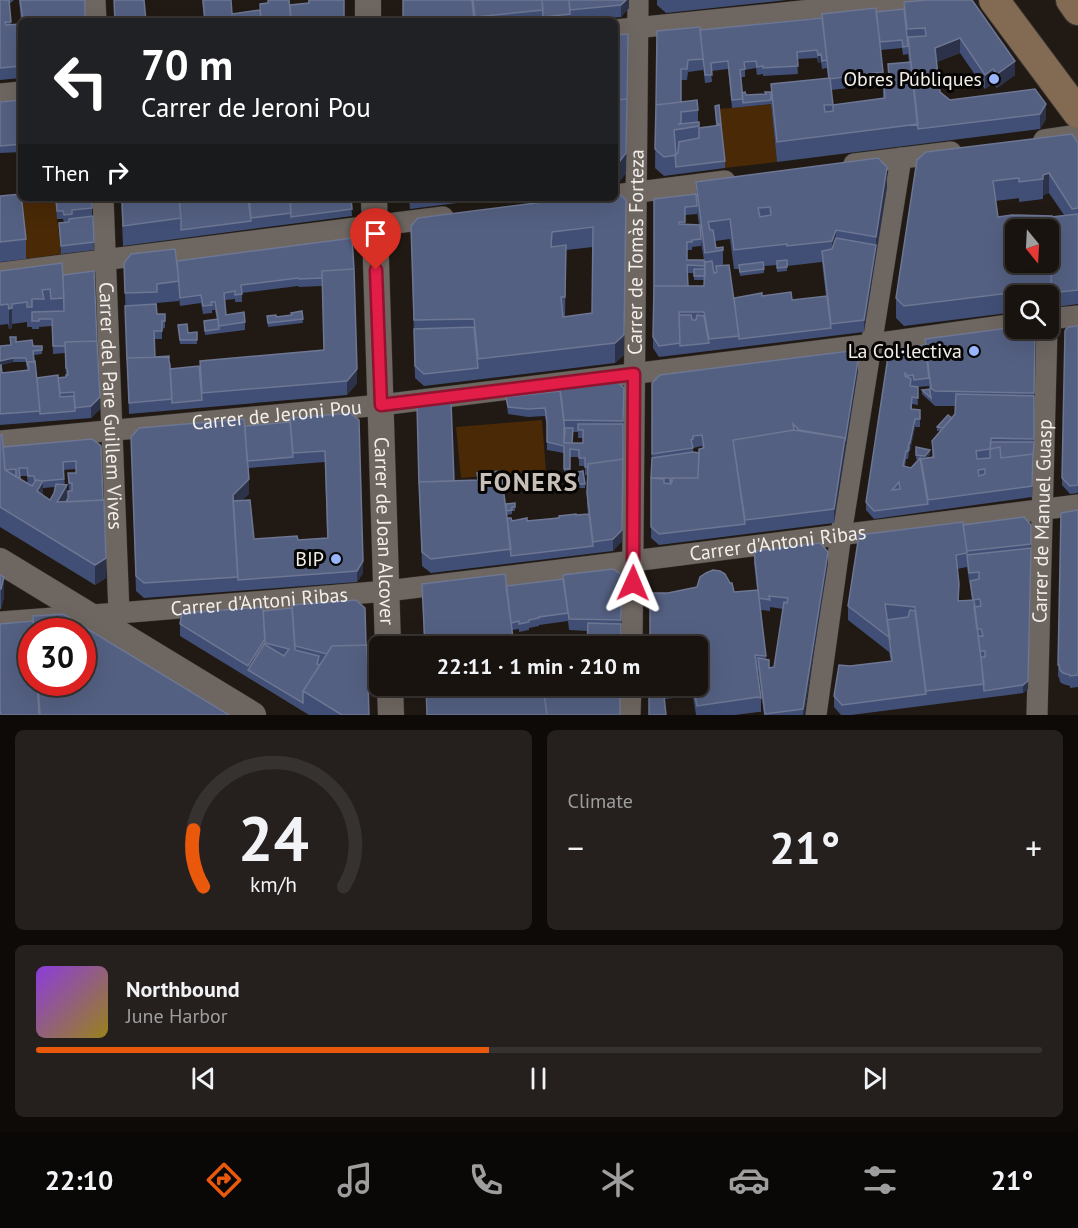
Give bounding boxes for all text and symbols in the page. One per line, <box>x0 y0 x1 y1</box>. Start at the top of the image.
text: 70 m <box>141 37 233 92</box>
icon: left <box>42 42 120 120</box>
place label: Obres Públiques <box>843 66 982 92</box>
marker: Obres Públiques <box>987 72 1001 86</box>
text: Carrer de Jeroni Pou <box>141 90 371 124</box>
street label: Carrer de Tomàs Forteza <box>622 149 650 355</box>
icon: right <box>101 156 134 189</box>
text: Then <box>42 159 89 187</box>
pin <box>350 208 401 270</box>
icon: arrive <box>359 217 392 250</box>
north arrow <box>1005 219 1059 273</box>
map controls <box>1005 219 1059 339</box>
street label: Carrer del Pare Guillem Vives <box>93 282 129 530</box>
button: search <box>1005 285 1059 339</box>
place label: La Col·lectiva <box>848 338 962 364</box>
marker: La Col·lectiva <box>967 344 981 358</box>
street label: Carrer de Jeroni Pou <box>191 394 363 436</box>
street label: Carrer de Manuel Guasp <box>1026 419 1058 624</box>
street label: Carrer de Joan Alcover <box>368 436 400 626</box>
district label: FONERS <box>479 465 579 498</box>
street label: Carrer d'Antoni Ribas <box>688 519 868 567</box>
place label: BIP <box>295 546 324 572</box>
position arrow <box>601 551 665 615</box>
marker: BIP <box>329 552 343 566</box>
street label: Carrer d'Antoni Ribas <box>170 581 349 622</box>
speed limit sign: 30 <box>18 618 96 696</box>
text: 22:11 · 1 min · 210 m <box>437 652 640 680</box>
text: Climate <box>568 788 633 814</box>
text: 24 <box>238 797 309 878</box>
text: 21° <box>769 818 840 876</box>
text: − <box>568 826 584 869</box>
text: + <box>1025 826 1042 869</box>
text: km/h <box>250 870 297 898</box>
text: Northbound <box>126 975 240 1003</box>
text: June Harbor <box>126 1003 228 1029</box>
icon: previous <box>187 1062 220 1095</box>
icon: pause <box>522 1062 555 1095</box>
icon: next <box>858 1062 891 1095</box>
icon: directions <box>203 1159 245 1201</box>
icon: music <box>334 1159 376 1201</box>
icon: phone <box>465 1159 507 1201</box>
icon: climate <box>597 1159 639 1201</box>
icon: car <box>728 1159 770 1201</box>
icon: filters <box>859 1159 901 1201</box>
text: 22:10 <box>45 1163 113 1197</box>
text: 21° <box>991 1163 1033 1197</box>

